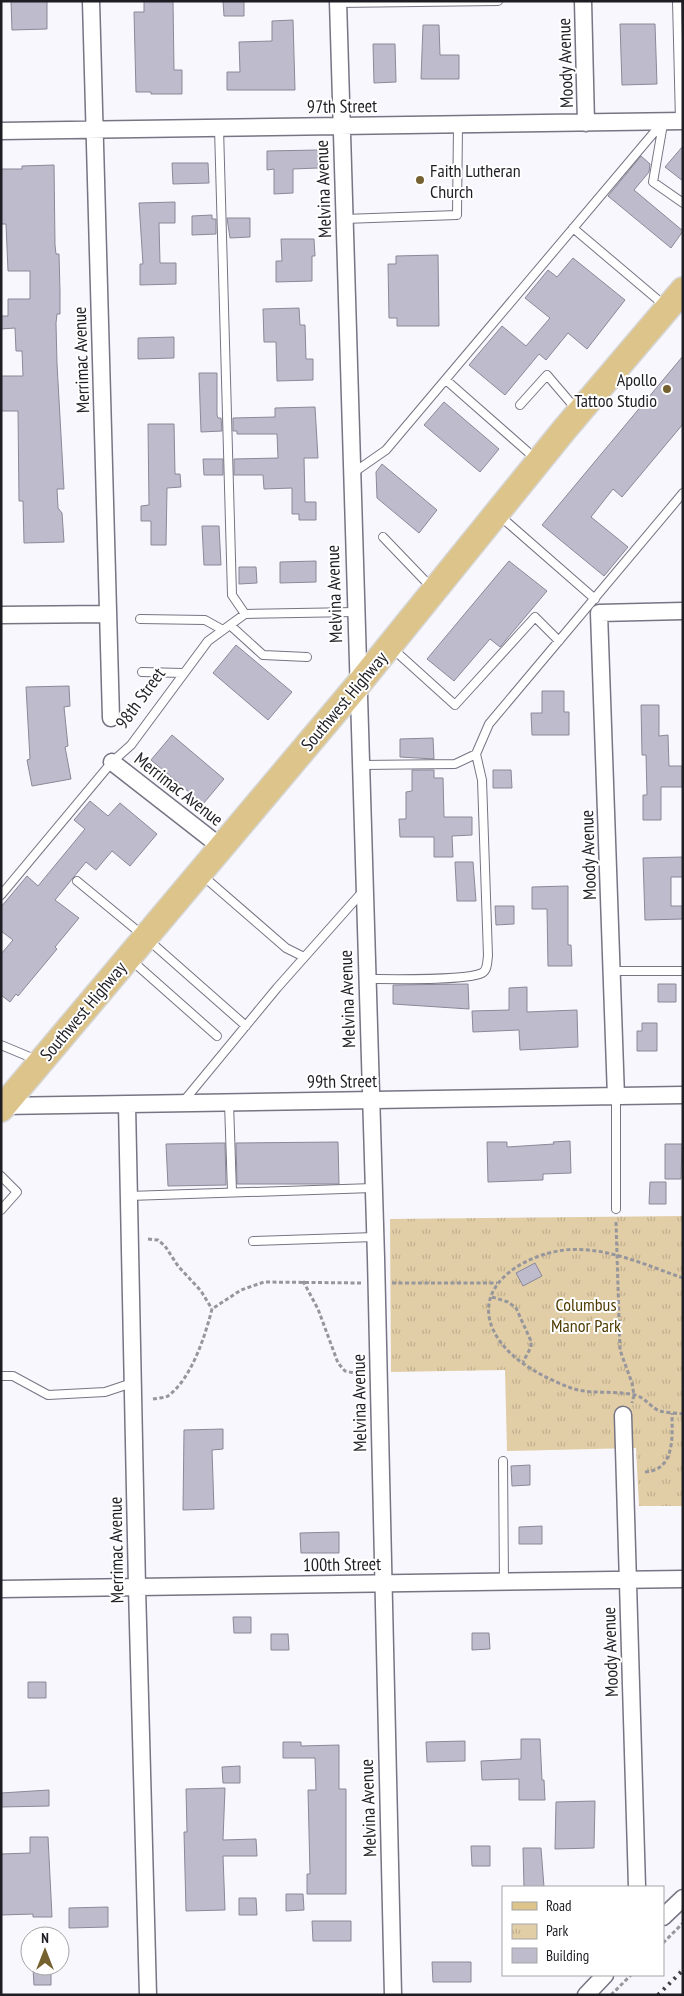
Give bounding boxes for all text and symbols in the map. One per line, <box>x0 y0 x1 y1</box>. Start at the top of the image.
street label: Moody Avenue <box>552 18 578 108</box>
street label: 97th Street <box>307 94 377 118</box>
street label: Melvina Avenue <box>310 140 336 238</box>
place label: Faith Lutheran Church <box>430 159 521 203</box>
marker: Faith Lutheran Church <box>414 174 426 186</box>
street label: Merrimac Avenue <box>68 306 94 414</box>
place label: Apollo Tattoo Studio <box>574 368 657 412</box>
marker: Apollo Tattoo Studio <box>661 383 673 395</box>
street label: Melvina Avenue <box>321 545 347 643</box>
street label: Southwest Highway <box>296 646 392 755</box>
street label: 98th Street <box>110 663 170 733</box>
street label: Merrimac Avenue <box>130 747 228 831</box>
street label: Moody Avenue <box>575 810 601 900</box>
street label: Melvina Avenue <box>334 950 360 1048</box>
street label: Southwest Highway <box>35 956 131 1065</box>
street label: 99th Street <box>307 1069 377 1093</box>
park label: Columbus Manor Park <box>551 1293 621 1337</box>
street label: Melvina Avenue <box>347 1354 371 1452</box>
street label: Merrimac Avenue <box>104 1497 128 1603</box>
street label: 100th Street <box>303 1552 381 1576</box>
street label: Moody Avenue <box>597 1607 623 1697</box>
street label: Melvina Avenue <box>355 1759 381 1857</box>
legend <box>502 1886 664 1976</box>
text: Road <box>546 1896 572 1915</box>
text: Park <box>546 1921 568 1940</box>
north arrow <box>20 1926 70 1976</box>
text: N <box>41 1929 49 1947</box>
text: Building <box>546 1946 589 1965</box>

